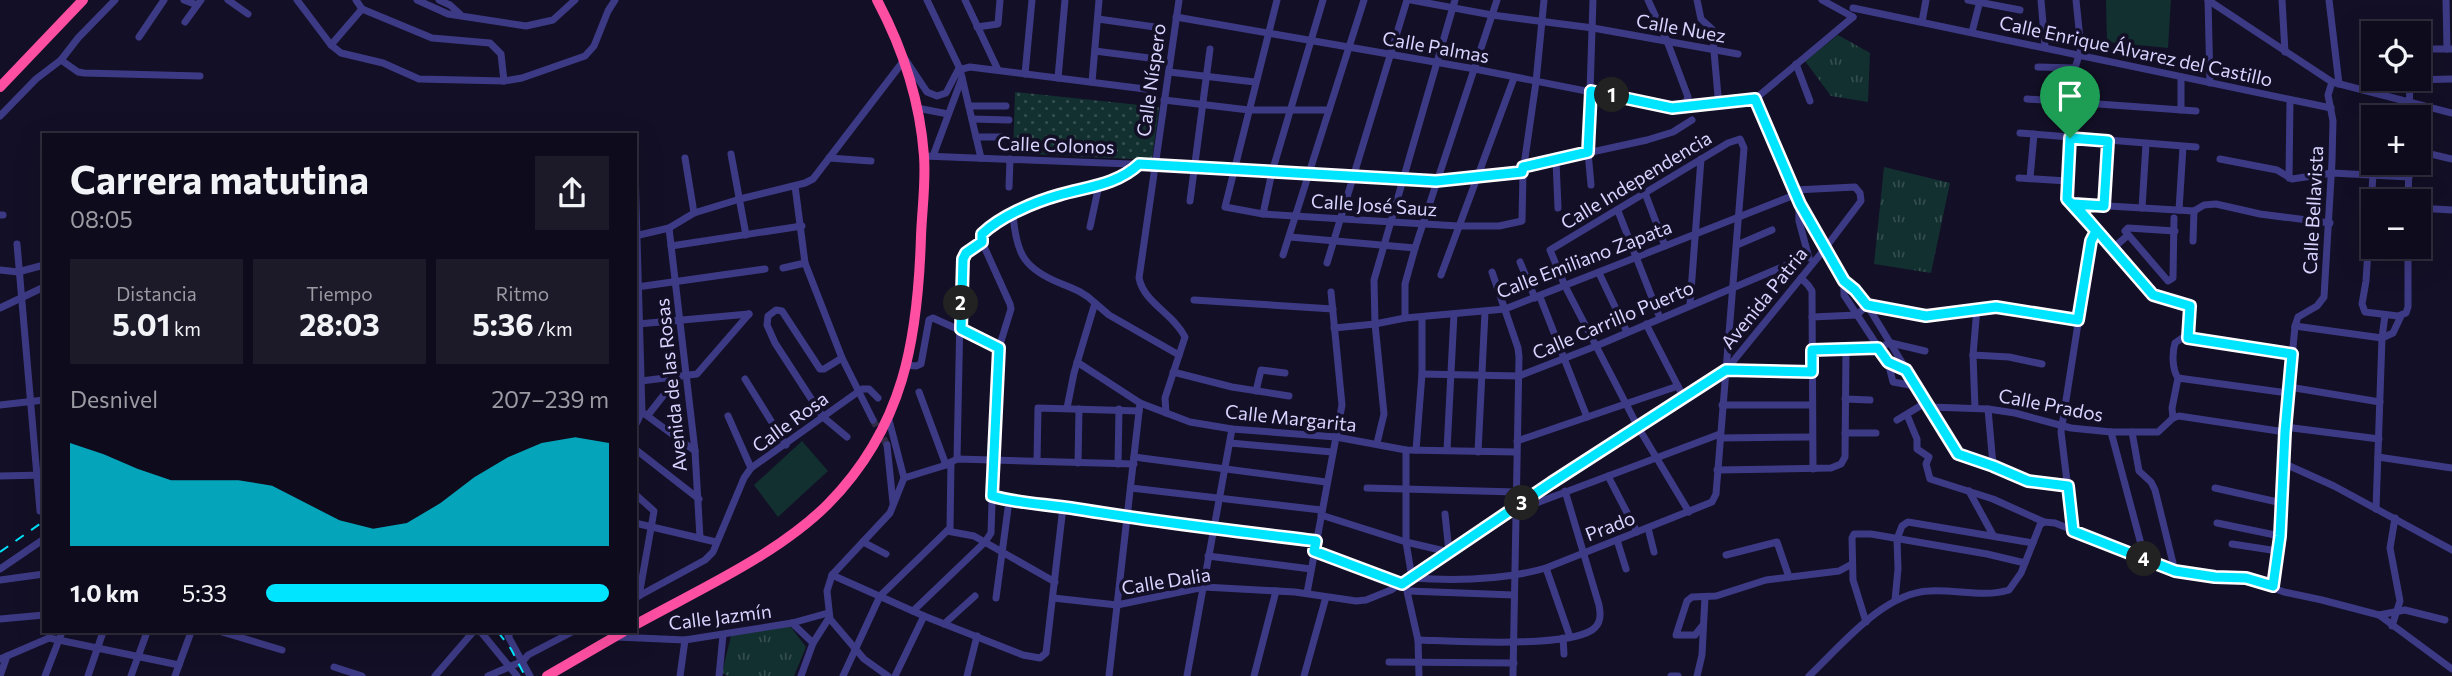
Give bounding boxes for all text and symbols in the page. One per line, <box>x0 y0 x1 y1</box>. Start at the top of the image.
street label: Calle Nuez <box>1634 8 1728 47</box>
street label: Calle Enrique Álvarez del Castillo <box>1997 10 2275 91</box>
map controls <box>2361 21 2431 259</box>
button: locate <box>2361 21 2431 91</box>
street label: Calle Níspero <box>1131 22 1170 138</box>
street label: Calle Palmas <box>1381 26 1491 67</box>
pin <box>2040 66 2100 138</box>
icon: arrive <box>2051 77 2089 115</box>
pin: 1 <box>1594 78 1630 112</box>
text: 1 <box>1607 83 1616 106</box>
button: + <box>2361 105 2431 175</box>
street label: Calle Independencia <box>1556 125 1715 234</box>
street label: Calle Colonos <box>997 131 1115 158</box>
street label: Calle Bellavista <box>2298 145 2327 275</box>
text: Carrera matutina <box>70 155 369 202</box>
button: share <box>535 156 609 230</box>
street label: Calle José Sauz <box>1310 189 1438 220</box>
button: − <box>2361 189 2431 259</box>
text: 08:05 <box>70 205 133 233</box>
street label: Calle Emiliano Zapata <box>1493 214 1675 303</box>
street label: Avenida Patria <box>1716 242 1812 353</box>
street label: Calle Carrillo Puerto <box>1529 275 1697 364</box>
text: Distancia <box>116 282 197 305</box>
text: Tiempo <box>306 282 373 305</box>
text: Ritmo <box>496 282 549 305</box>
pin: 2 <box>944 286 978 320</box>
text: 2 <box>955 291 966 314</box>
street label: Avenida de las Rosas <box>650 297 691 473</box>
text: 5.01 <box>112 305 170 342</box>
text: 28:03 <box>299 305 380 342</box>
text: 5:36 <box>472 305 534 342</box>
text: km <box>170 317 201 340</box>
text: /km <box>534 317 573 340</box>
street label: Calle Prados <box>1997 383 2105 426</box>
text: Desnivel <box>70 385 158 413</box>
text: 207–239 m <box>491 385 609 413</box>
street label: Calle Rosa <box>747 386 832 457</box>
street label: Calle Margarita <box>1224 399 1358 436</box>
pin: 3 <box>1504 486 1540 520</box>
text: 3 <box>1516 491 1527 514</box>
street label: Prado <box>1582 506 1638 546</box>
pin: 4 <box>2126 542 2162 576</box>
text: 4 <box>2138 547 2149 570</box>
street label: Calle Dalia <box>1120 562 1212 599</box>
text: 1.0 km <box>70 579 139 607</box>
text: 5:33 <box>182 579 227 607</box>
street label: Calle Jazmín <box>667 599 773 634</box>

